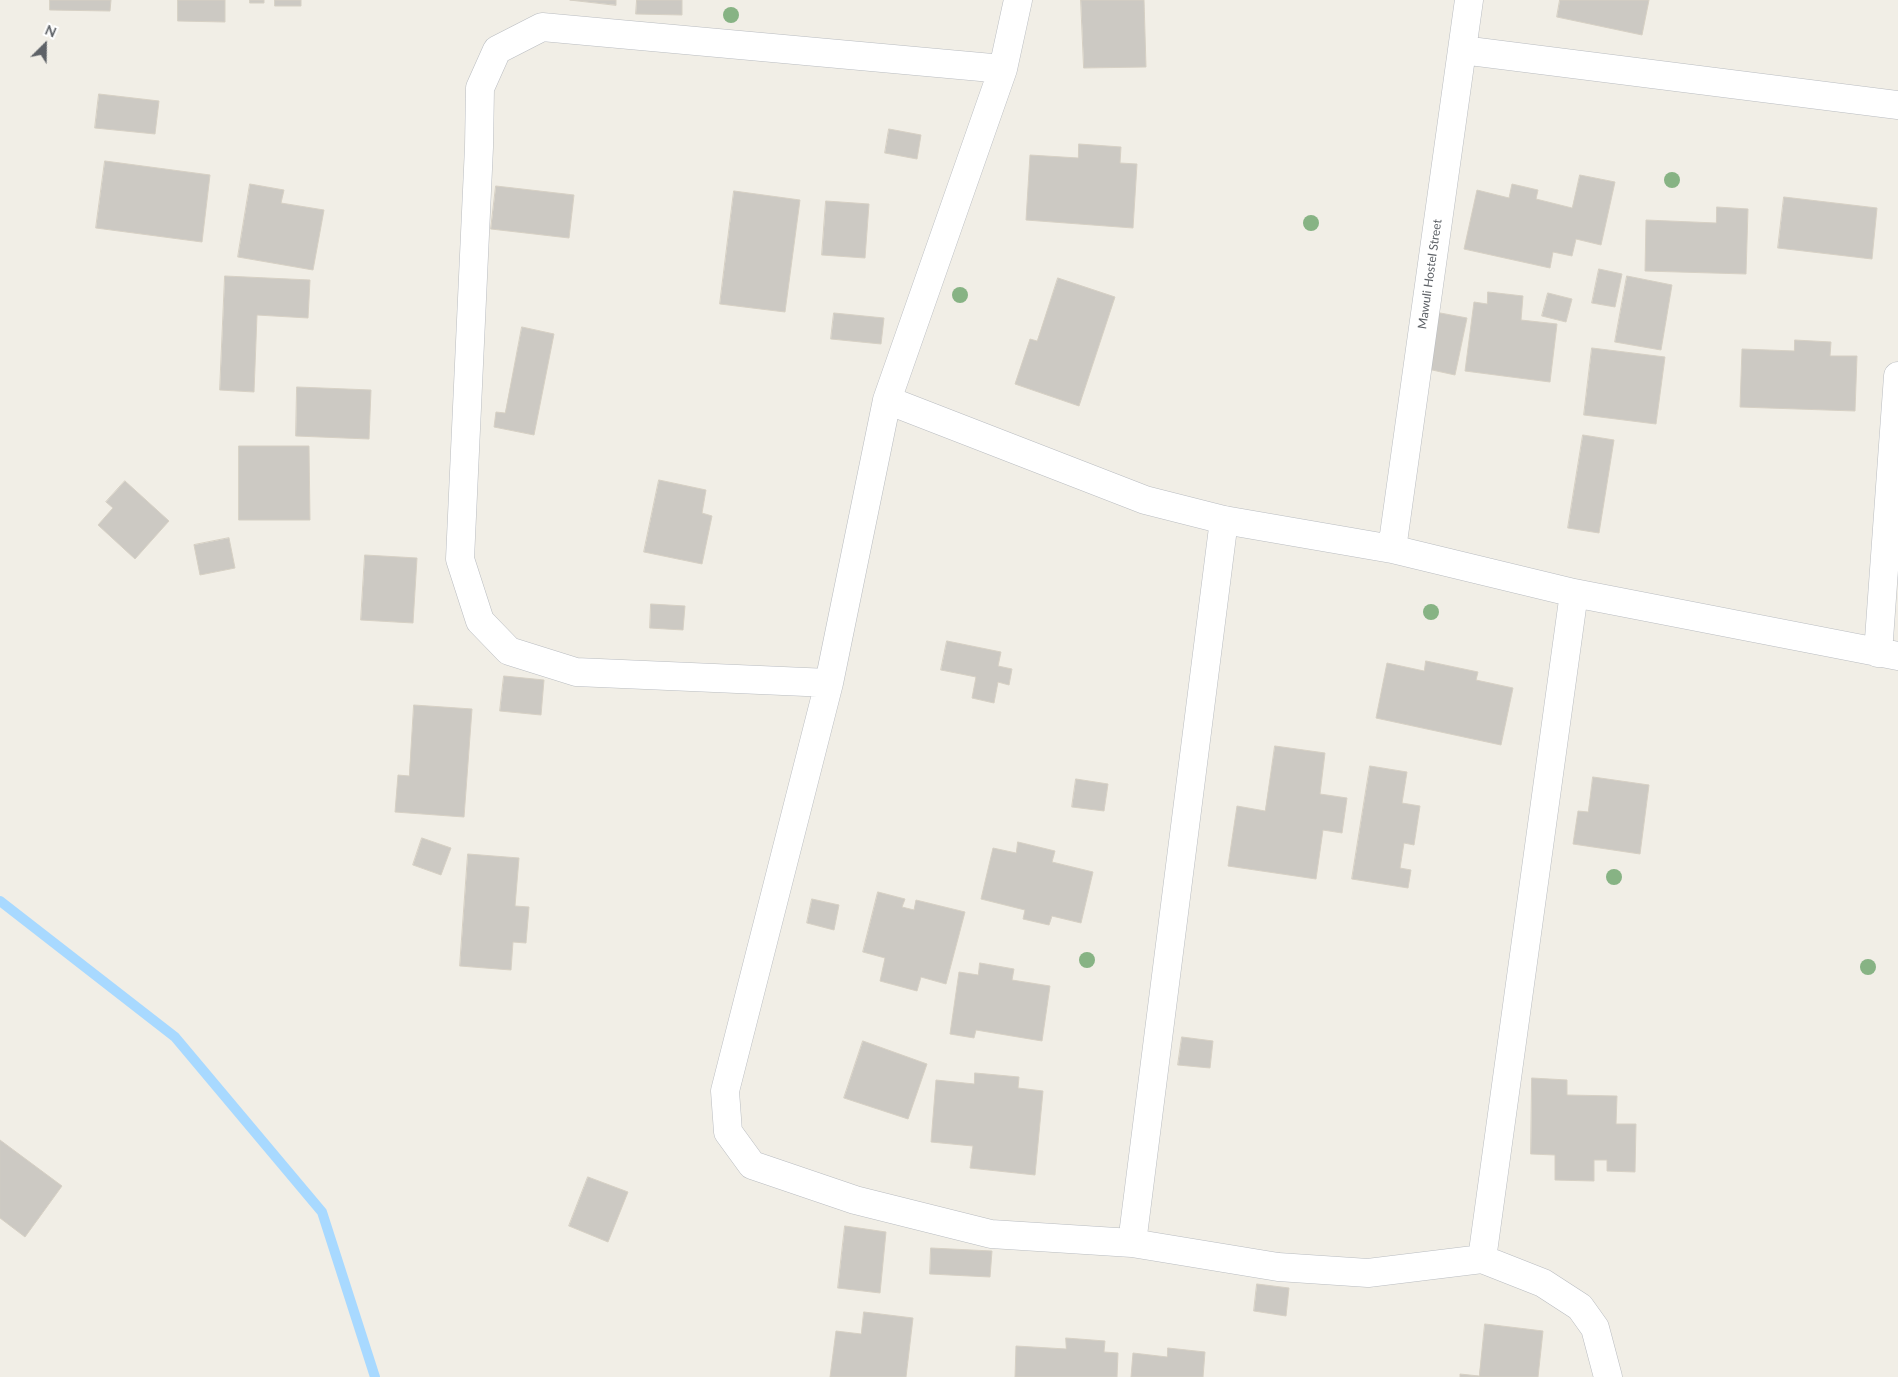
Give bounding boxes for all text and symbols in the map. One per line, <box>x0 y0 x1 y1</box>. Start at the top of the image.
north arrow <box>20 20 70 70</box>
text: N <box>43 21 59 41</box>
street label: Mawuli Hostel Street <box>1415 218 1445 330</box>

